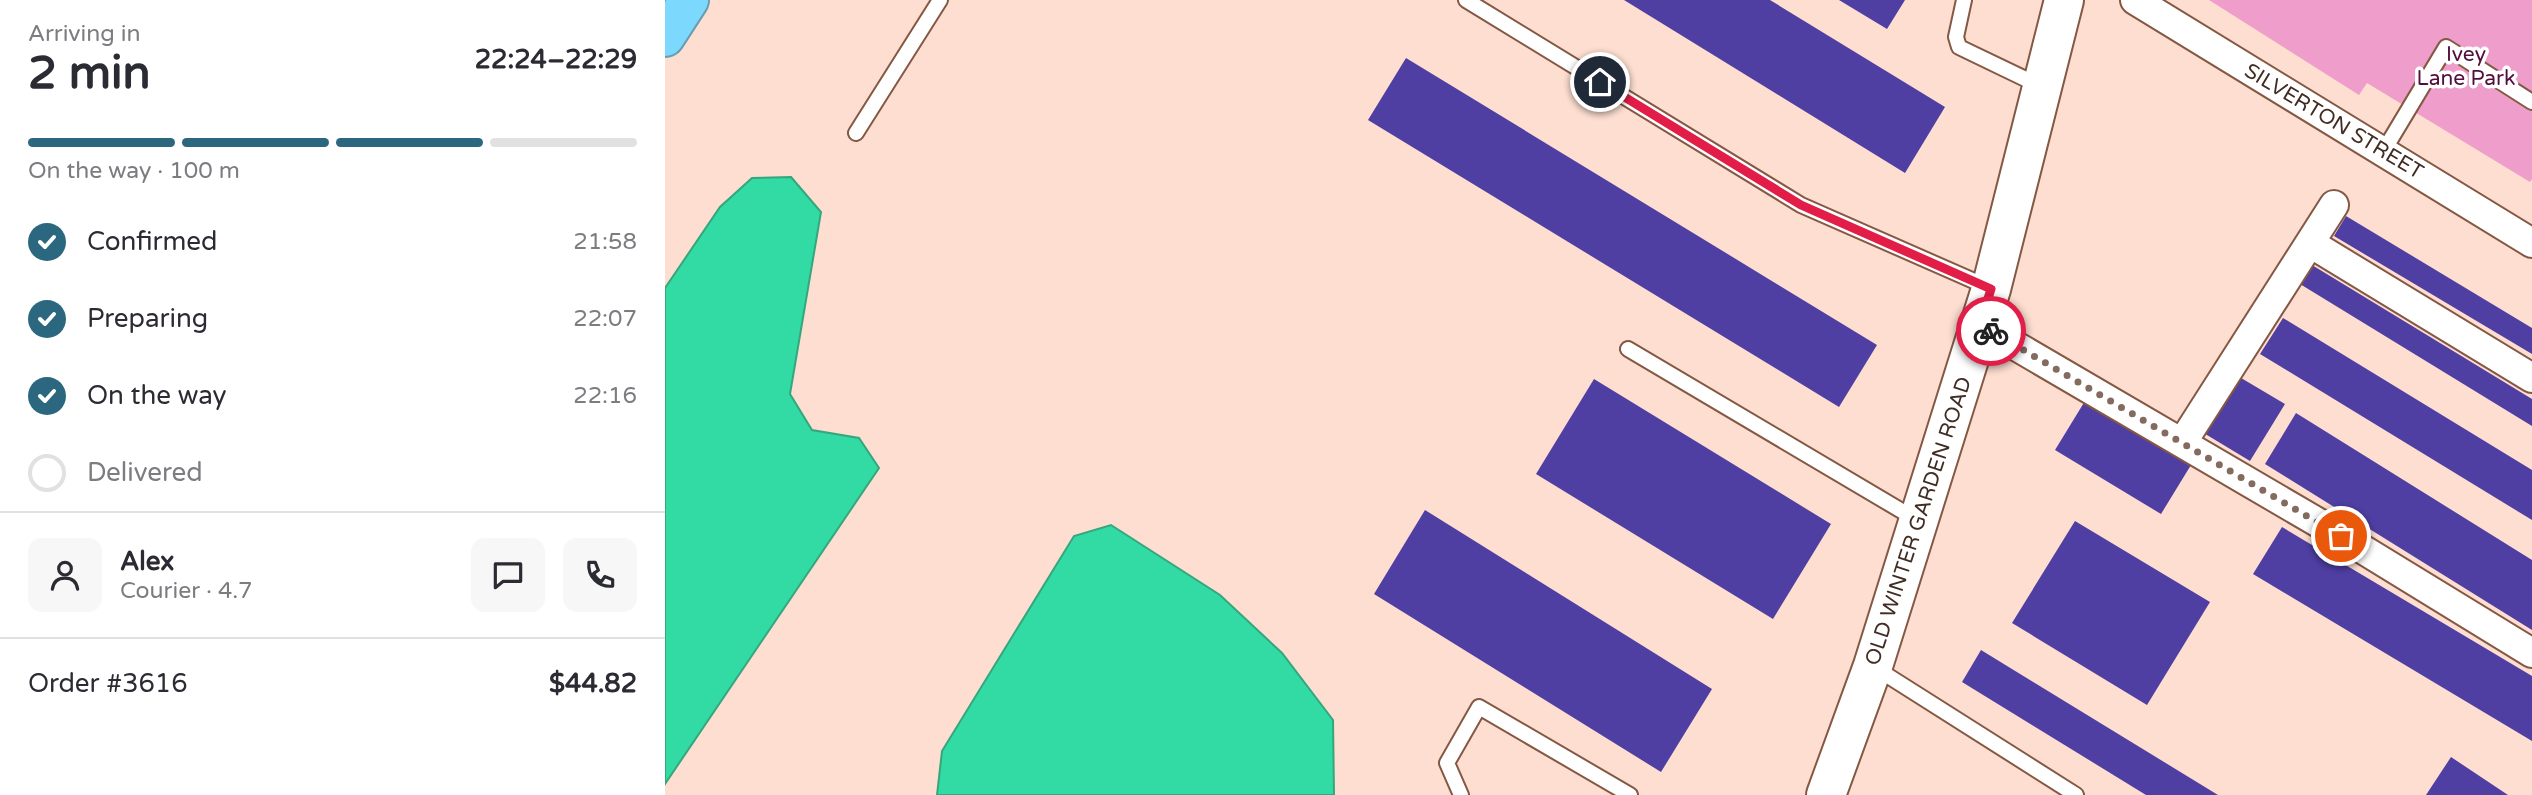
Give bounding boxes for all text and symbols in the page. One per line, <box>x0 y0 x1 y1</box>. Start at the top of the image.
text: Arriving in <box>28 20 141 48</box>
park label: Ivey Lane Park <box>2417 42 2515 91</box>
text: 22:24–22:29 <box>475 44 637 75</box>
text: 2 min <box>28 46 151 101</box>
pin <box>1570 52 1630 112</box>
street label: SILVERTON STREET <box>2240 58 2428 185</box>
icon: home <box>1581 63 1619 101</box>
text: On the way · 100 m <box>28 157 240 185</box>
icon: check <box>28 223 66 261</box>
text: Confirmed <box>87 226 217 257</box>
text: 21:58 <box>573 228 637 256</box>
courier <box>1956 296 2026 366</box>
icon: check <box>28 300 66 338</box>
text: Preparing <box>87 303 208 334</box>
text: 22:07 <box>573 305 637 333</box>
icon: bike <box>1972 312 2010 350</box>
street label: OLD WINTER GARDEN ROAD <box>1860 374 1977 669</box>
icon: check <box>28 377 66 415</box>
text: On the way <box>87 380 227 411</box>
text: 22:16 <box>573 382 637 410</box>
text: Delivered <box>87 457 203 488</box>
pin <box>2311 506 2371 566</box>
icon: bag <box>2322 517 2360 555</box>
button: person <box>28 538 102 612</box>
button: chat <box>471 538 545 612</box>
button: phone <box>563 538 637 612</box>
text: Alex <box>120 546 174 577</box>
text: Courier · 4.7 <box>120 577 253 605</box>
text: Order #3616 <box>28 668 188 699</box>
text: $44.82 <box>549 668 637 699</box>

